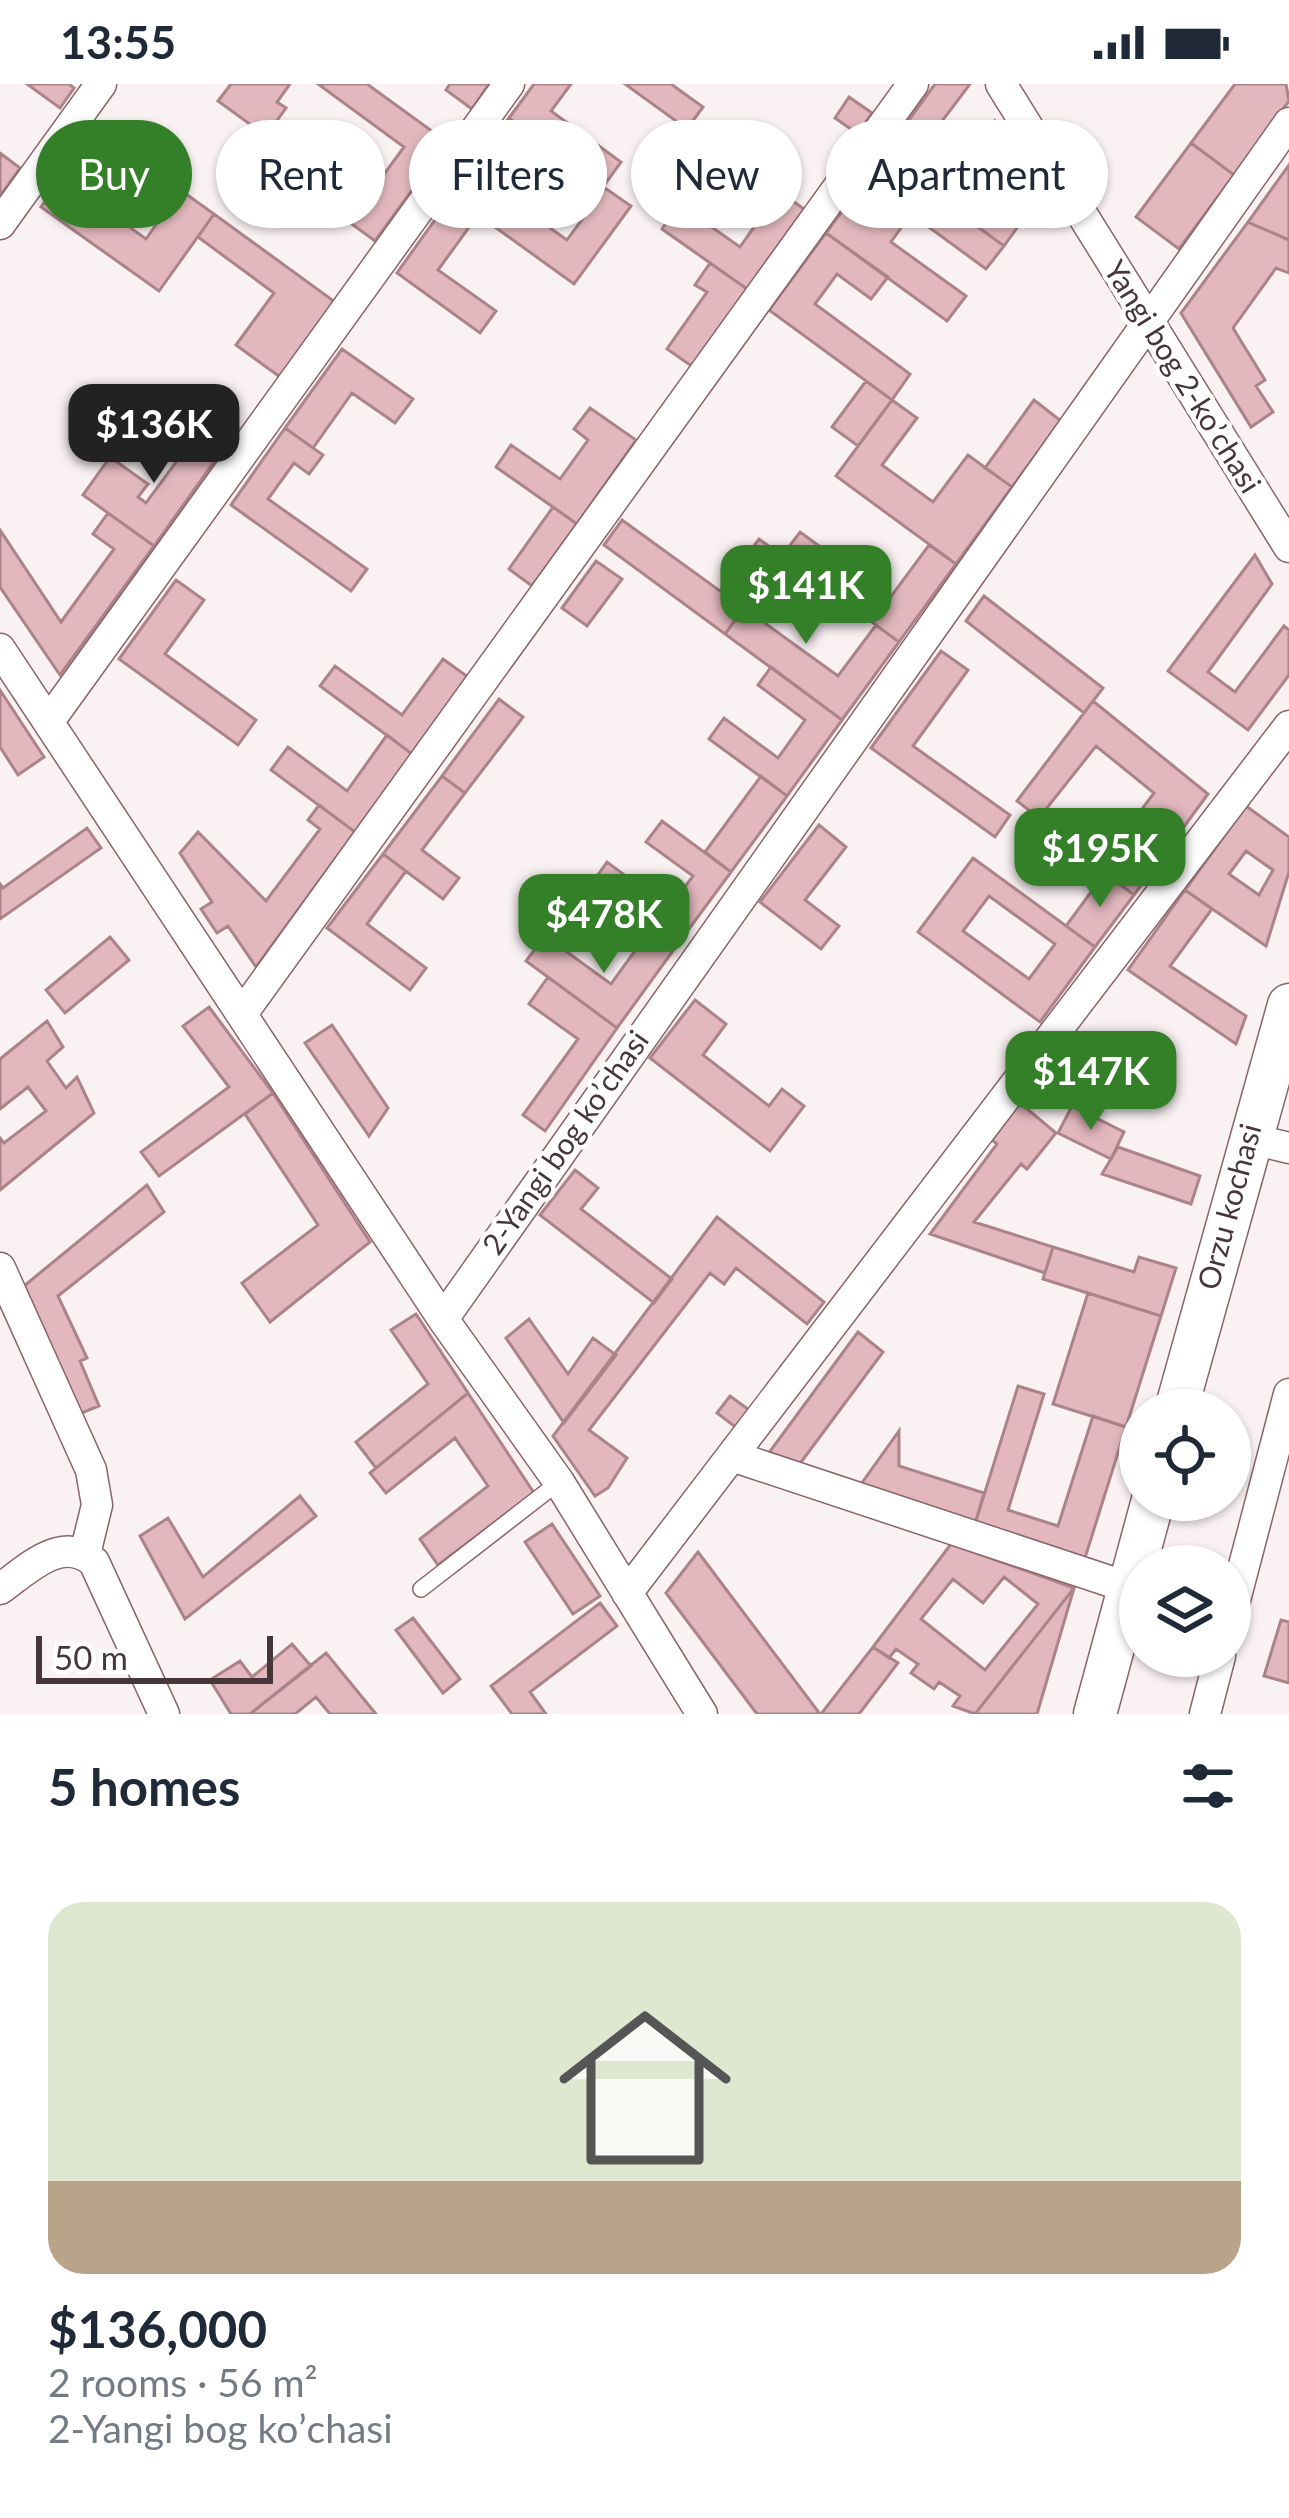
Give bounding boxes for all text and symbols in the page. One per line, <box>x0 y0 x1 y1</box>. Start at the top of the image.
text: 13:55 <box>60 15 176 69</box>
chip: Buy <box>36 120 192 228</box>
chip: Rent <box>216 120 385 228</box>
chip: Filters <box>409 120 607 228</box>
chip: New <box>631 120 802 228</box>
chip: Apartment <box>826 120 1108 228</box>
street label: Yangi bog 2-koʼchasi <box>1098 253 1270 499</box>
pin: $136K <box>70 384 238 486</box>
text: $136K <box>95 400 213 446</box>
pin: $141K <box>722 545 890 647</box>
text: $141K <box>747 561 865 607</box>
pin: $195K <box>1016 808 1184 910</box>
text: $195K <box>1041 824 1159 870</box>
pin: $478K <box>520 874 688 976</box>
text: $478K <box>545 890 663 936</box>
street label: 2-Yangi bog koʼchasi <box>474 1023 655 1261</box>
pin: $147K <box>1007 1031 1175 1133</box>
text: $147K <box>1032 1047 1150 1093</box>
street label: Orzu kochasi <box>1189 1120 1267 1293</box>
map controls <box>1119 1389 1251 1677</box>
button: locate <box>1119 1389 1251 1521</box>
button: layers <box>1119 1545 1251 1677</box>
scale bar <box>36 1630 273 1683</box>
text: 50 m <box>54 1637 128 1677</box>
icon: filters <box>1175 1753 1241 1819</box>
text: 5 homes <box>48 1756 240 1817</box>
icon: home <box>537 1980 753 2196</box>
text: $136,000 <box>48 2298 267 2359</box>
text: 2 rooms · 56 m² <box>48 2359 318 2405</box>
text: 2-Yangi bog koʼchasi <box>48 2405 393 2451</box>

